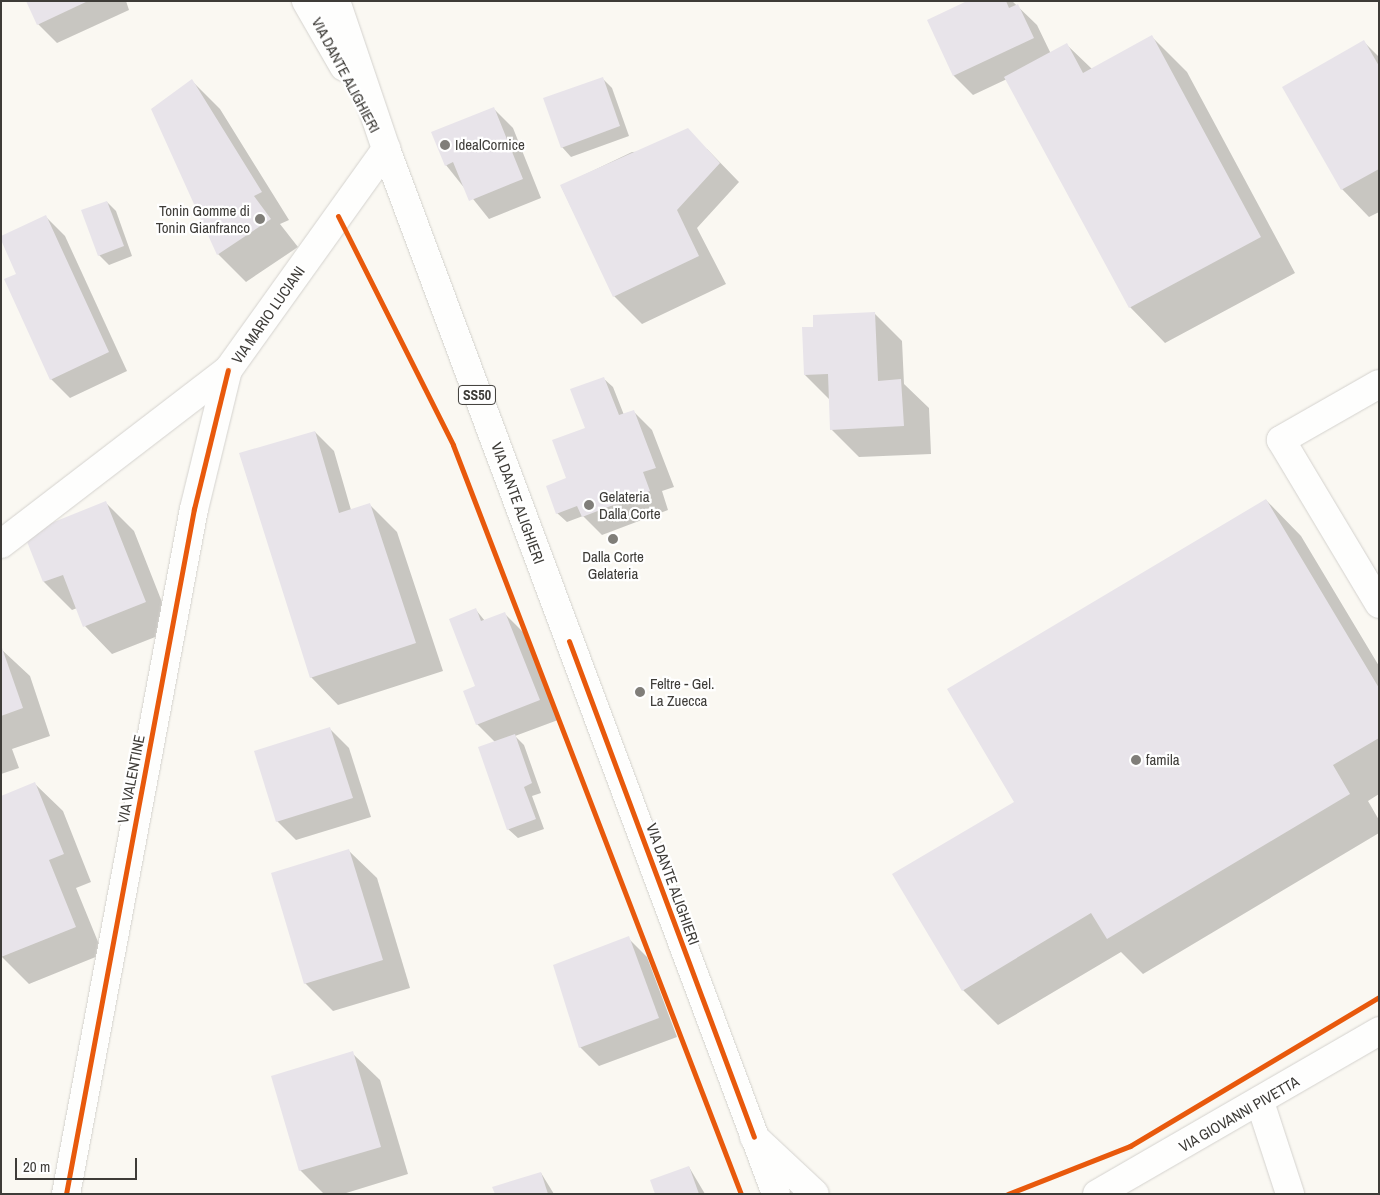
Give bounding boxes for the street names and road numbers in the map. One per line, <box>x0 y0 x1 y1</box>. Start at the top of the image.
street label: VIA DANTE ALIGHIERI <box>308 14 384 136</box>
street label: VIA MARIO LUCIANI <box>227 263 309 367</box>
road number: SS50 <box>457 384 497 406</box>
street label: VIA DANTE ALIGHIERI <box>487 439 549 567</box>
street label: VIA VALENTINE <box>114 733 148 825</box>
street label: VIA DANTE ALIGHIERI <box>642 820 704 948</box>
street label: VIA GIOVANNI PIVETTA <box>1175 1072 1303 1156</box>

